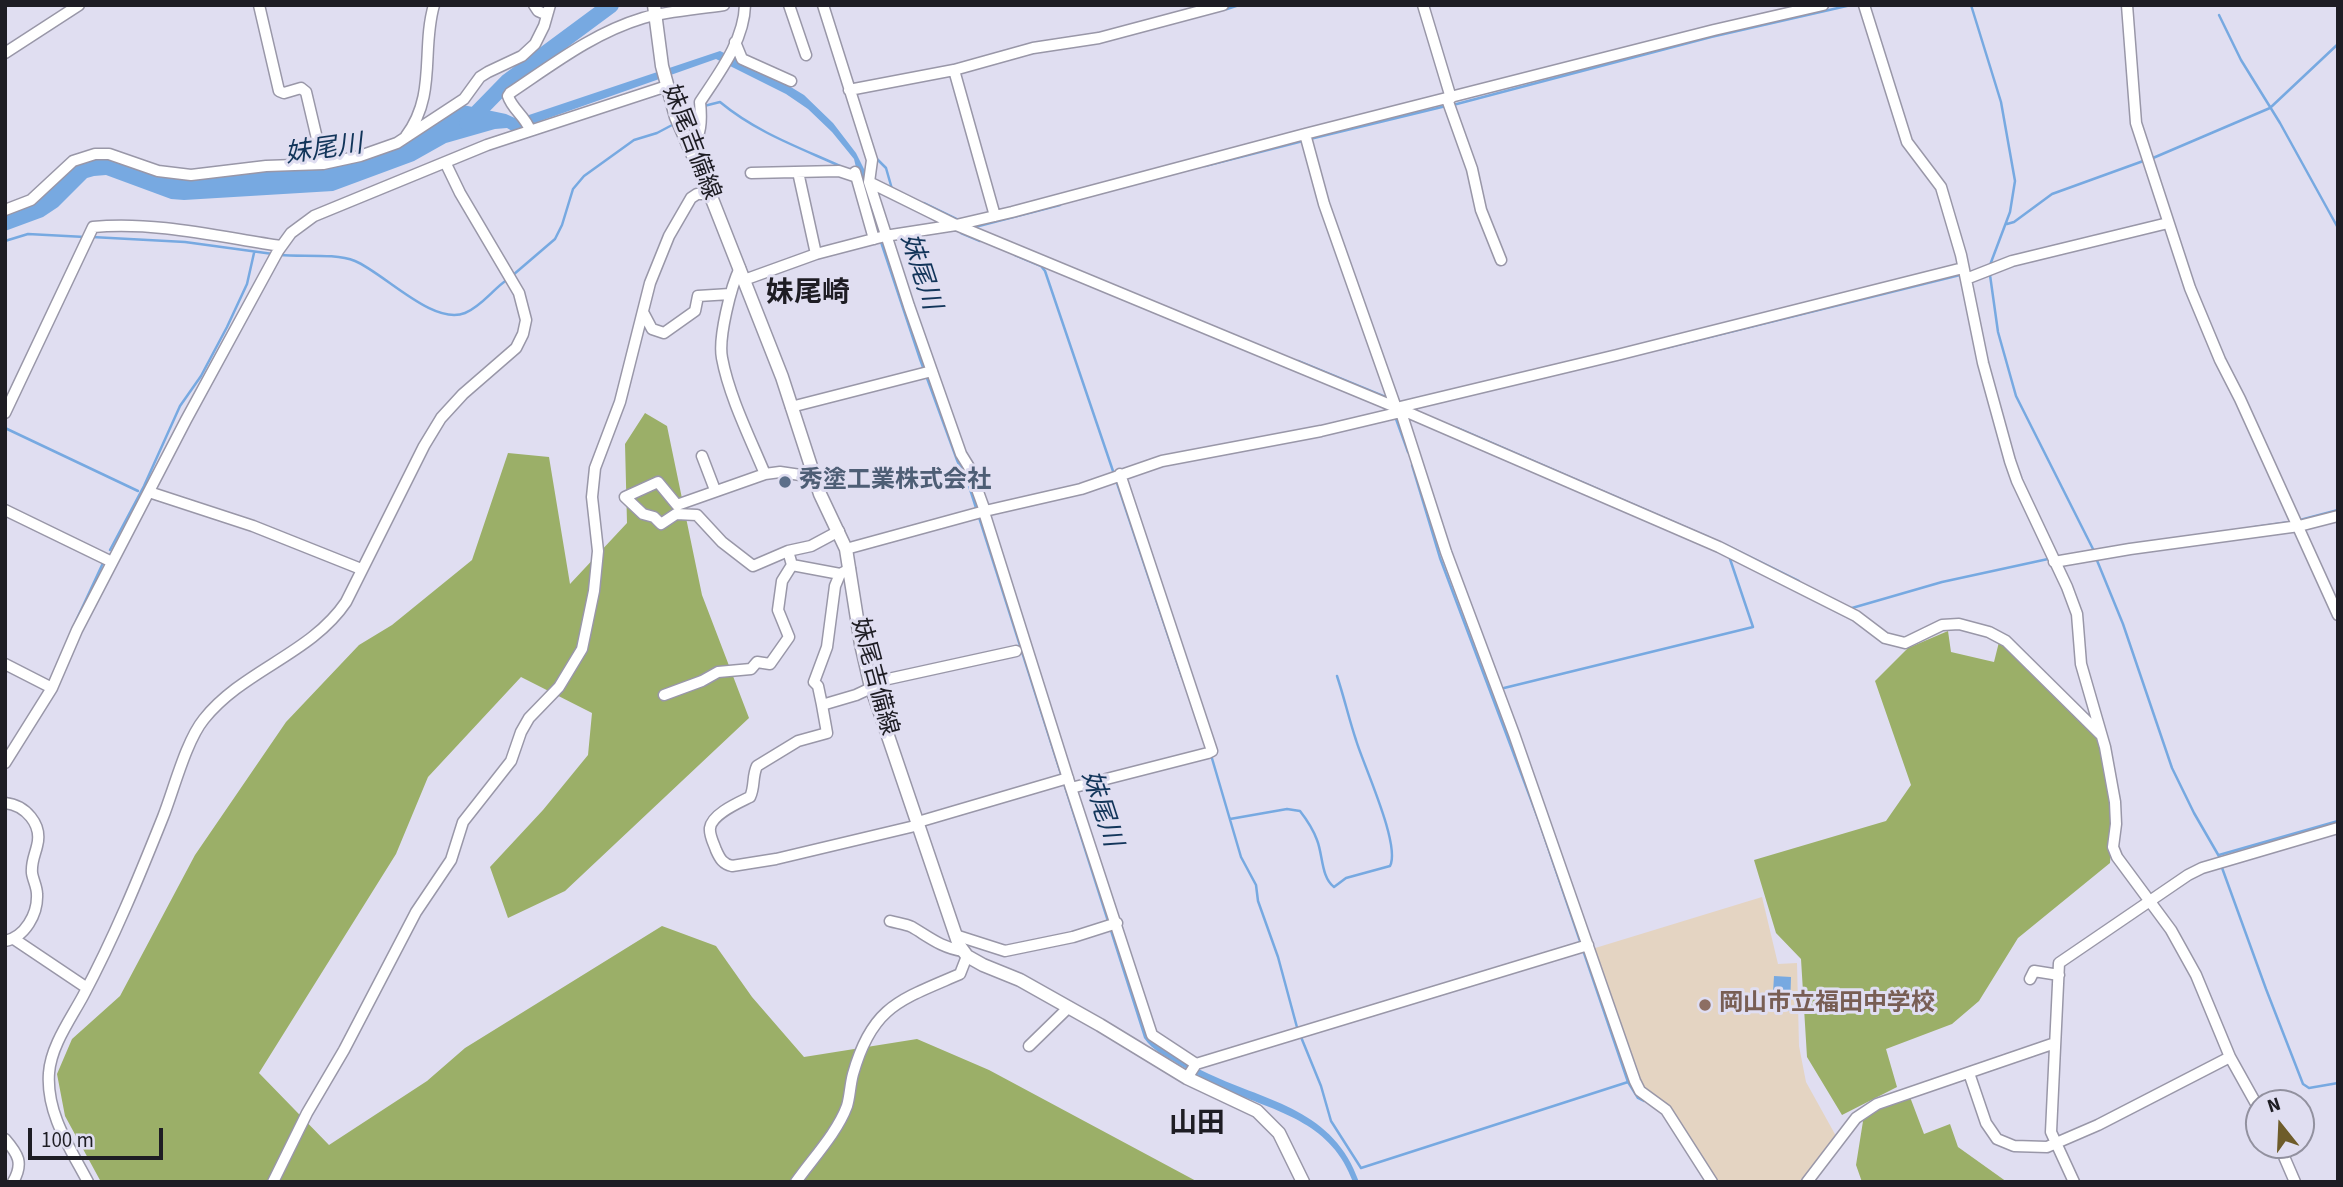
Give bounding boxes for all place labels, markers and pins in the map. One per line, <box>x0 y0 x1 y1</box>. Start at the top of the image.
place label: 秀塗工業株式会社 <box>799 468 991 496</box>
marker: 秀塗工業株式会社 <box>777 474 793 490</box>
place label: 岡山市立福田中学校 <box>1719 991 1935 1019</box>
marker: 岡山市立福田中学校 <box>1697 997 1713 1013</box>

